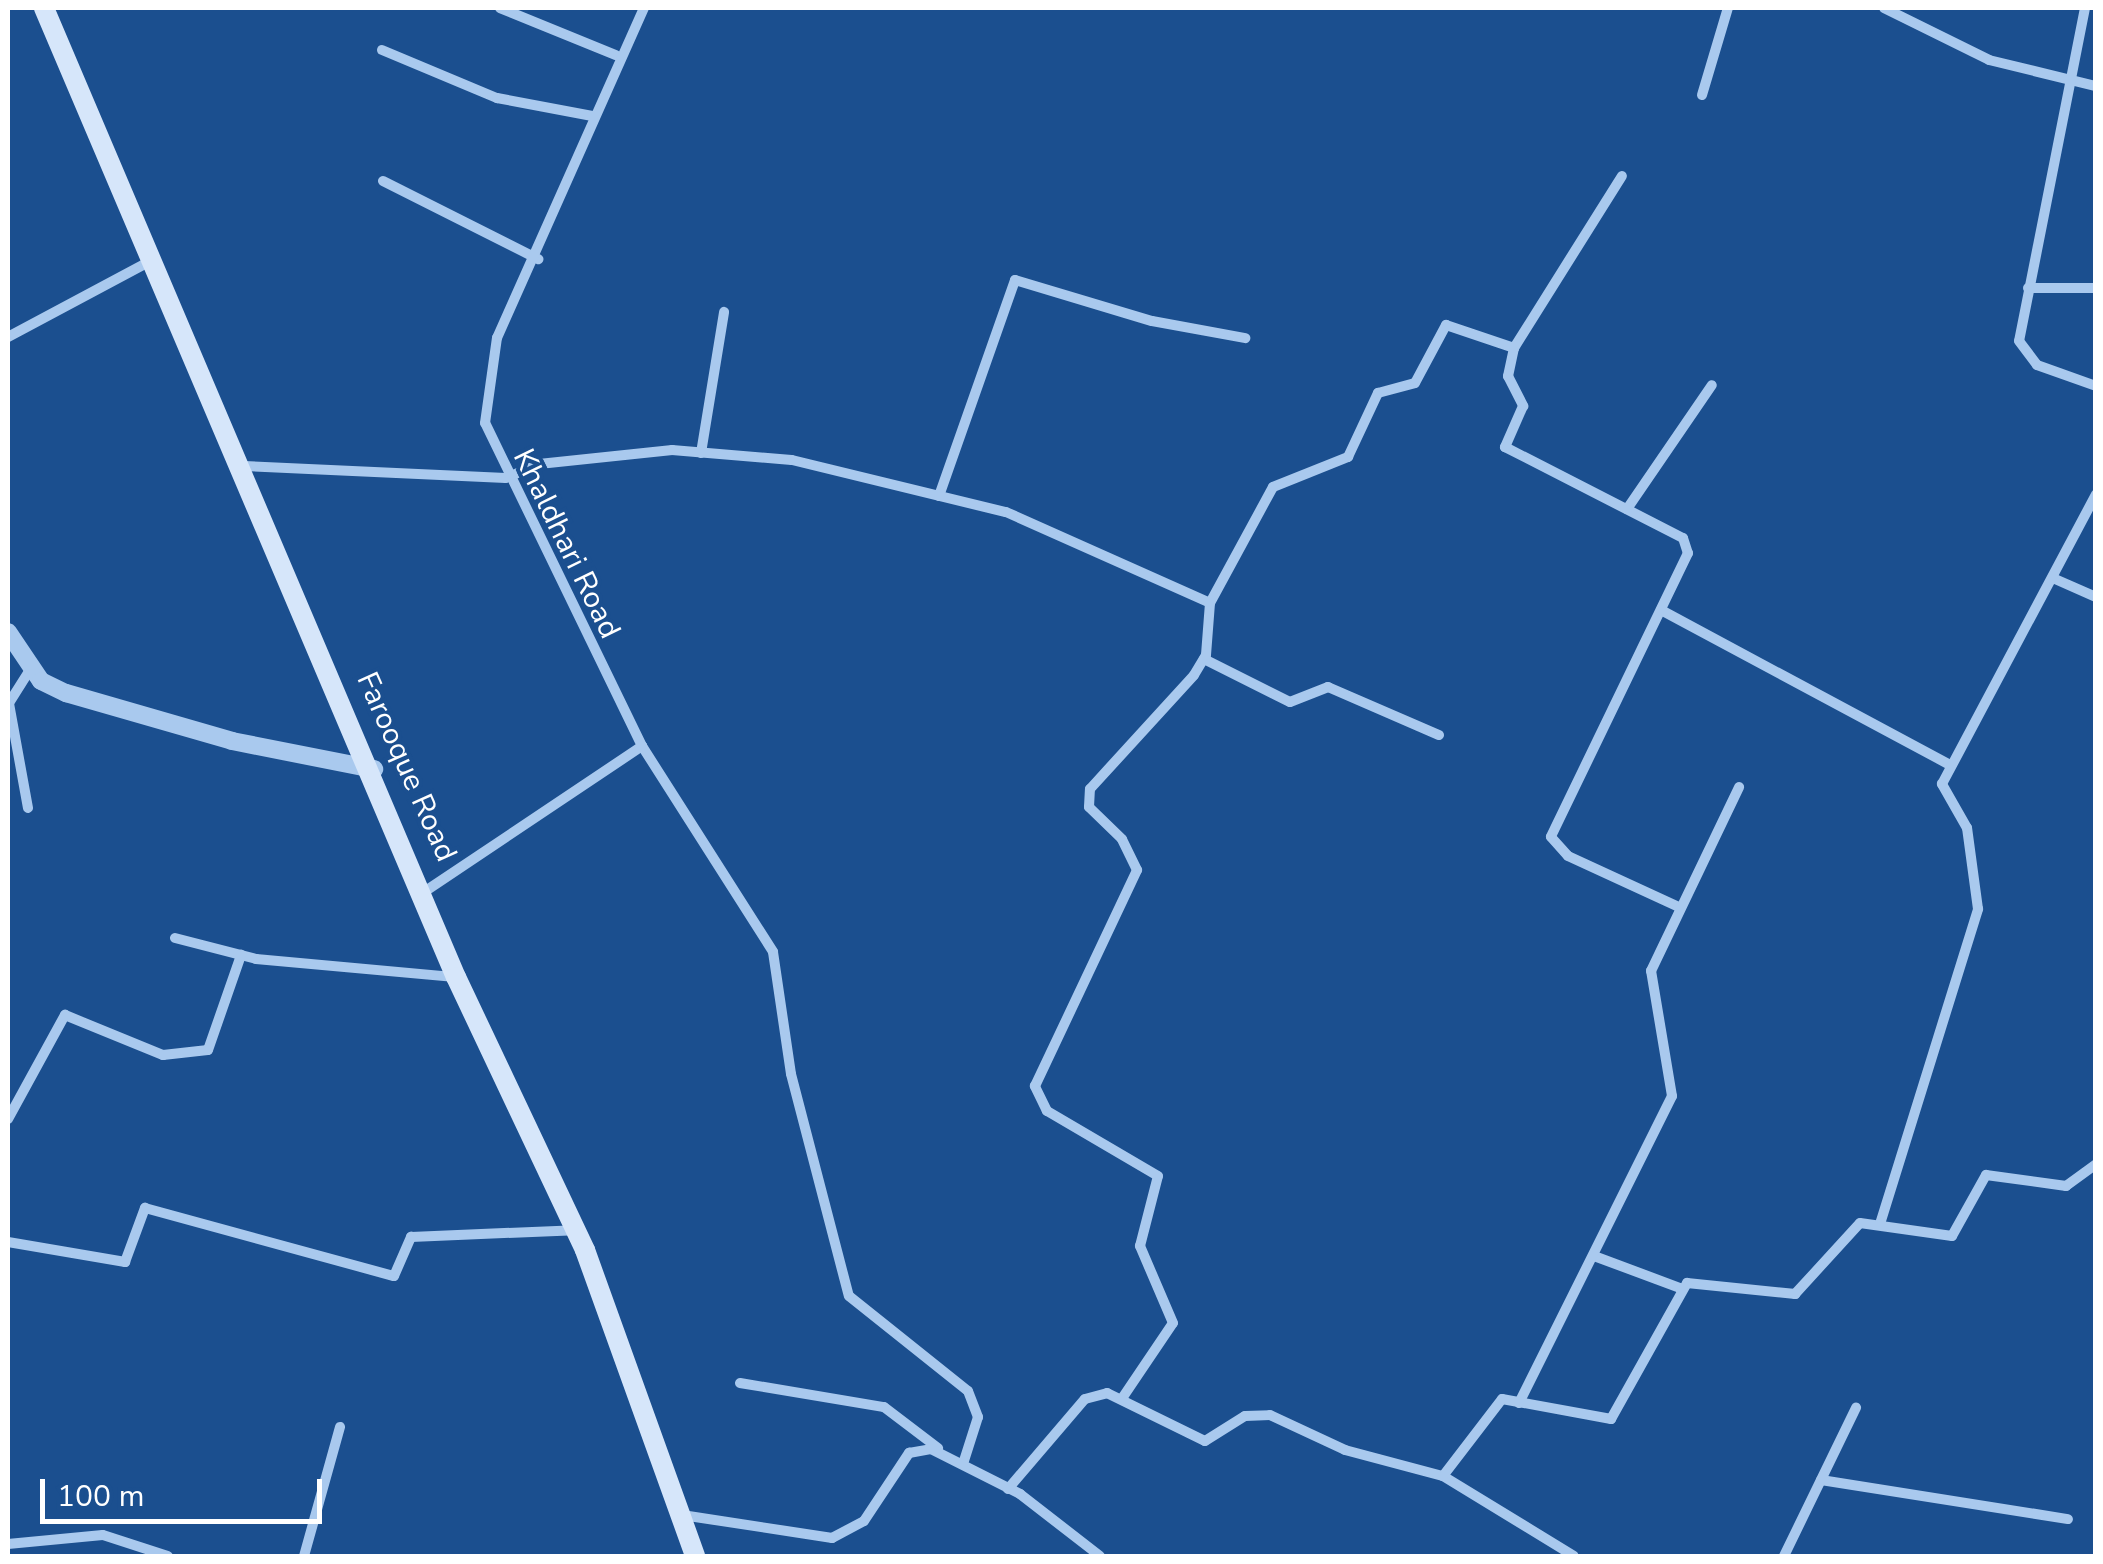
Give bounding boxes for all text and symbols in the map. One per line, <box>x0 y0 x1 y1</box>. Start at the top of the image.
street label: Khaldhari Road <box>505 444 627 644</box>
street label: Farooque Road <box>348 667 464 867</box>
scale bar <box>45 1459 328 1521</box>
text: 100 m <box>57 1476 144 1517</box>

